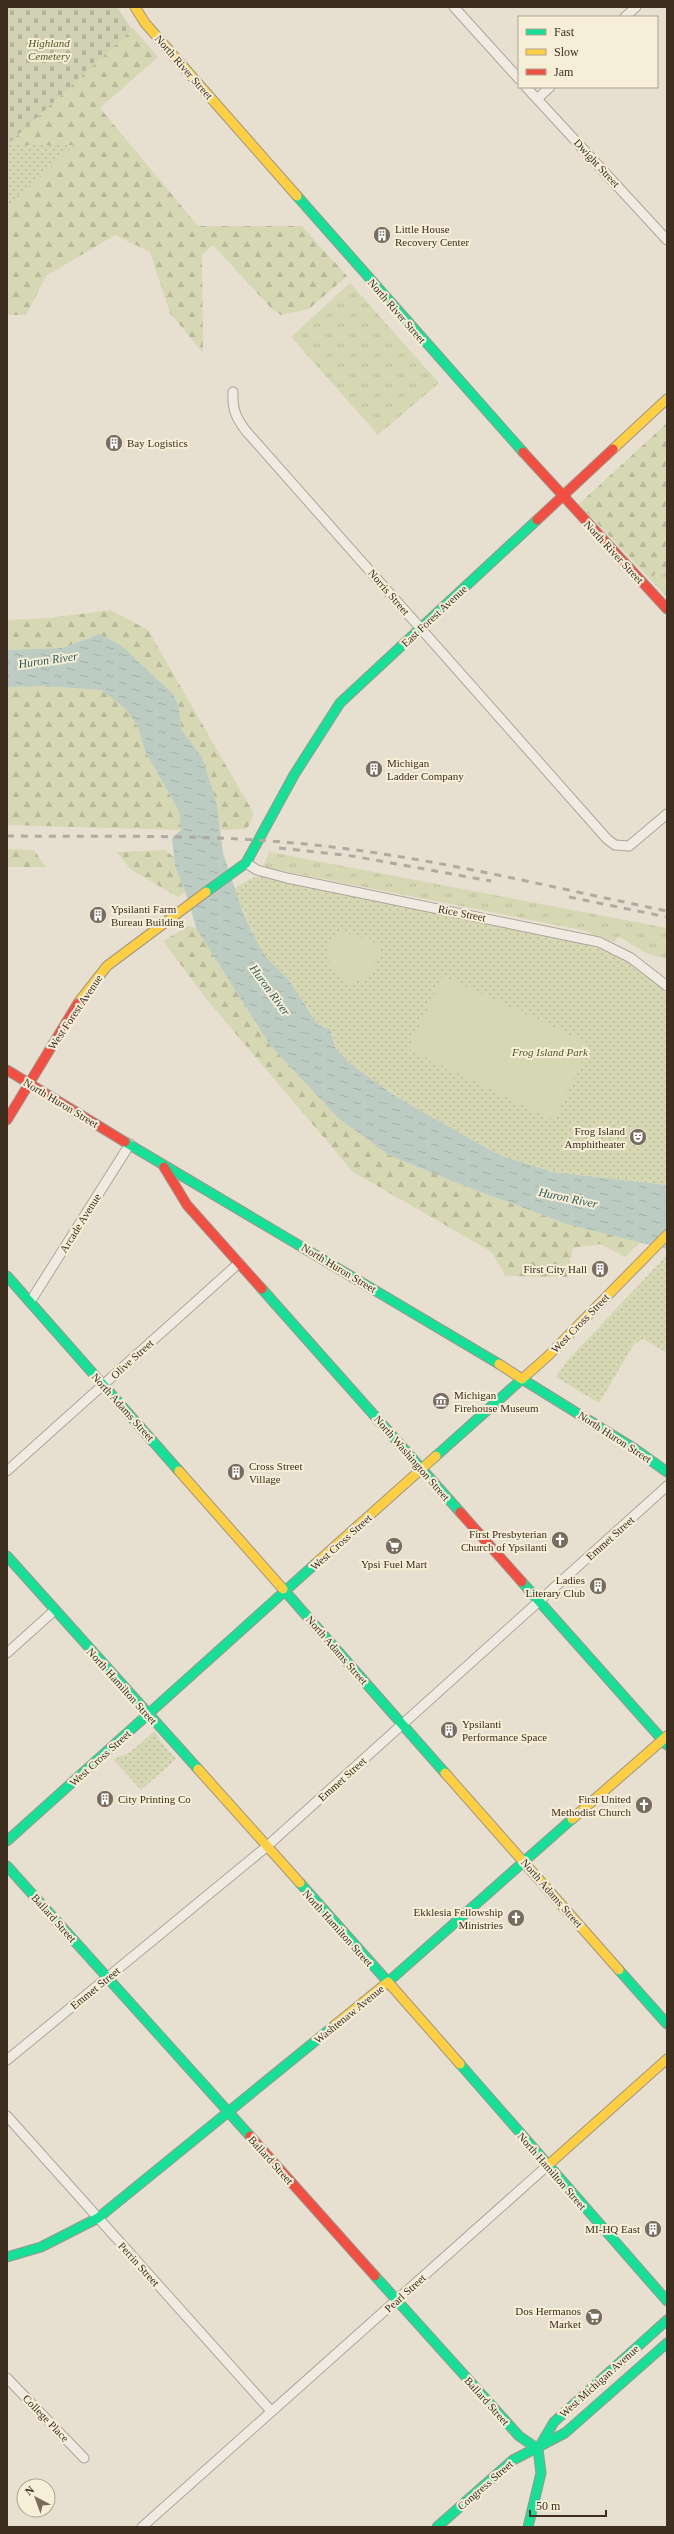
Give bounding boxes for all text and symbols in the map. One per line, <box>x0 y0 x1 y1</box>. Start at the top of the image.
legend <box>518 16 658 88</box>
text: Fast <box>554 25 575 39</box>
street label: North River Street <box>153 32 215 102</box>
park label: Highland Cemetery <box>27 37 70 62</box>
text: Slow <box>554 45 579 59</box>
text: Jam <box>554 65 574 79</box>
street label: Dwight Street <box>572 136 622 190</box>
place label: Little House Recovery Center <box>395 223 470 248</box>
building icon: Little House Recovery Center <box>372 225 392 245</box>
street label: North River Street <box>366 276 428 346</box>
building icon: Bay Logistics <box>104 433 124 453</box>
place label: Bay Logistics <box>127 437 188 449</box>
street label: North River Street <box>582 518 646 586</box>
street label: Norris Street <box>366 567 412 617</box>
street label: East Forest Avenue <box>399 583 469 649</box>
water label: Huron River <box>16 649 79 671</box>
place label: Michigan Ladder Company <box>387 757 464 782</box>
building icon: Michigan Ladder Company <box>364 759 384 779</box>
street label: Rice Street <box>437 902 487 924</box>
place label: Ypsilanti Farm Bureau Building <box>111 903 185 928</box>
building icon: Ypsilanti Farm Bureau Building <box>88 905 108 925</box>
water label: Huron River <box>246 961 293 1019</box>
street label: West Forest Avenue <box>46 972 105 1052</box>
park label: Frog Island Park <box>511 1046 589 1058</box>
street label: North Huron Street <box>22 1076 100 1130</box>
place label: Frog Island Amphitheater <box>565 1125 625 1150</box>
theatre icon: Frog Island Amphitheater <box>628 1127 648 1147</box>
water label: Huron River <box>536 1185 599 1211</box>
street label: Arcade Avenue <box>57 1191 103 1255</box>
street label: North Huron Street <box>300 1241 378 1295</box>
building icon: First City Hall <box>590 1259 610 1279</box>
place label: First City Hall <box>523 1263 587 1275</box>
street label: West Cross Street <box>549 1291 611 1355</box>
street label: Olive Street <box>108 1337 156 1381</box>
street label: North Adams Street <box>89 1371 157 1443</box>
place label: Michigan Firehouse Museum <box>454 1389 539 1414</box>
museum icon: Michigan Firehouse Museum <box>431 1391 451 1411</box>
street label: North Huron Street <box>576 1409 654 1465</box>
street label: North Washington Street <box>372 1413 452 1503</box>
place label: Cross Street Village <box>249 1460 302 1485</box>
building icon: Cross Street Village <box>226 1462 246 1482</box>
street label: West Cross Street <box>308 1511 374 1573</box>
street label: Emmet Street <box>584 1513 636 1563</box>
place label: First Presbyterian Church of Ypsilanti <box>461 1528 547 1553</box>
church icon: First Presbyterian Church of Ypsilanti <box>550 1530 570 1550</box>
supermarket icon: Ypsi Fuel Mart <box>384 1536 404 1556</box>
place label: Ypsi Fuel Mart <box>361 1558 427 1570</box>
place label: Ladies Literary Club <box>525 1574 585 1599</box>
building icon: Ladies Literary Club <box>588 1576 608 1596</box>
street label: North Adams Street <box>304 1613 370 1687</box>
street label: North Hamilton Street <box>85 1645 159 1727</box>
place label: Ypsilanti Performance Space <box>462 1718 547 1743</box>
building icon: Ypsilanti Performance Space <box>439 1720 459 1740</box>
street label: West Cross Street <box>67 1727 133 1789</box>
street label: Emmet Street <box>316 1754 368 1804</box>
building icon: City Printing Co <box>95 1789 115 1809</box>
place label: City Printing Co <box>118 1793 191 1805</box>
place label: First United Methodist Church <box>551 1793 631 1818</box>
church icon: First United Methodist Church <box>634 1795 654 1815</box>
street label: North Adams Street <box>519 1856 585 1930</box>
street label: North Hamilton Street <box>301 1887 375 1969</box>
street label: Ballard Street <box>29 1891 79 1945</box>
place label: Ekklesia Fellowship Ministries <box>413 1906 503 1931</box>
church icon: Ekklesia Fellowship Ministries <box>506 1908 526 1928</box>
street label: Emmet Street <box>68 1964 122 2012</box>
street label: Washtenaw Avenue <box>312 1982 386 2046</box>
street label: North Hamilton Street <box>515 2130 589 2212</box>
street label: Ballard Street <box>246 2133 296 2187</box>
building icon: MI-HQ East <box>643 2219 663 2239</box>
place label: MI-HQ East <box>585 2223 640 2235</box>
street label: Perrin Street <box>116 2239 162 2289</box>
street label: Pearl Street <box>382 2271 428 2315</box>
place label: Dos Hermanos Market <box>515 2305 581 2330</box>
supermarket icon: Dos Hermanos Market <box>584 2307 604 2327</box>
street label: West Michigan Avenue <box>557 2342 641 2420</box>
street label: Ballard Street <box>462 2374 512 2428</box>
street label: College Place <box>21 2392 72 2444</box>
street label: Congress Street <box>455 2458 515 2512</box>
north arrow <box>16 2478 56 2518</box>
text: N <box>23 2483 36 2498</box>
scale bar <box>530 2492 606 2518</box>
text: 50 m <box>536 2499 561 2513</box>

